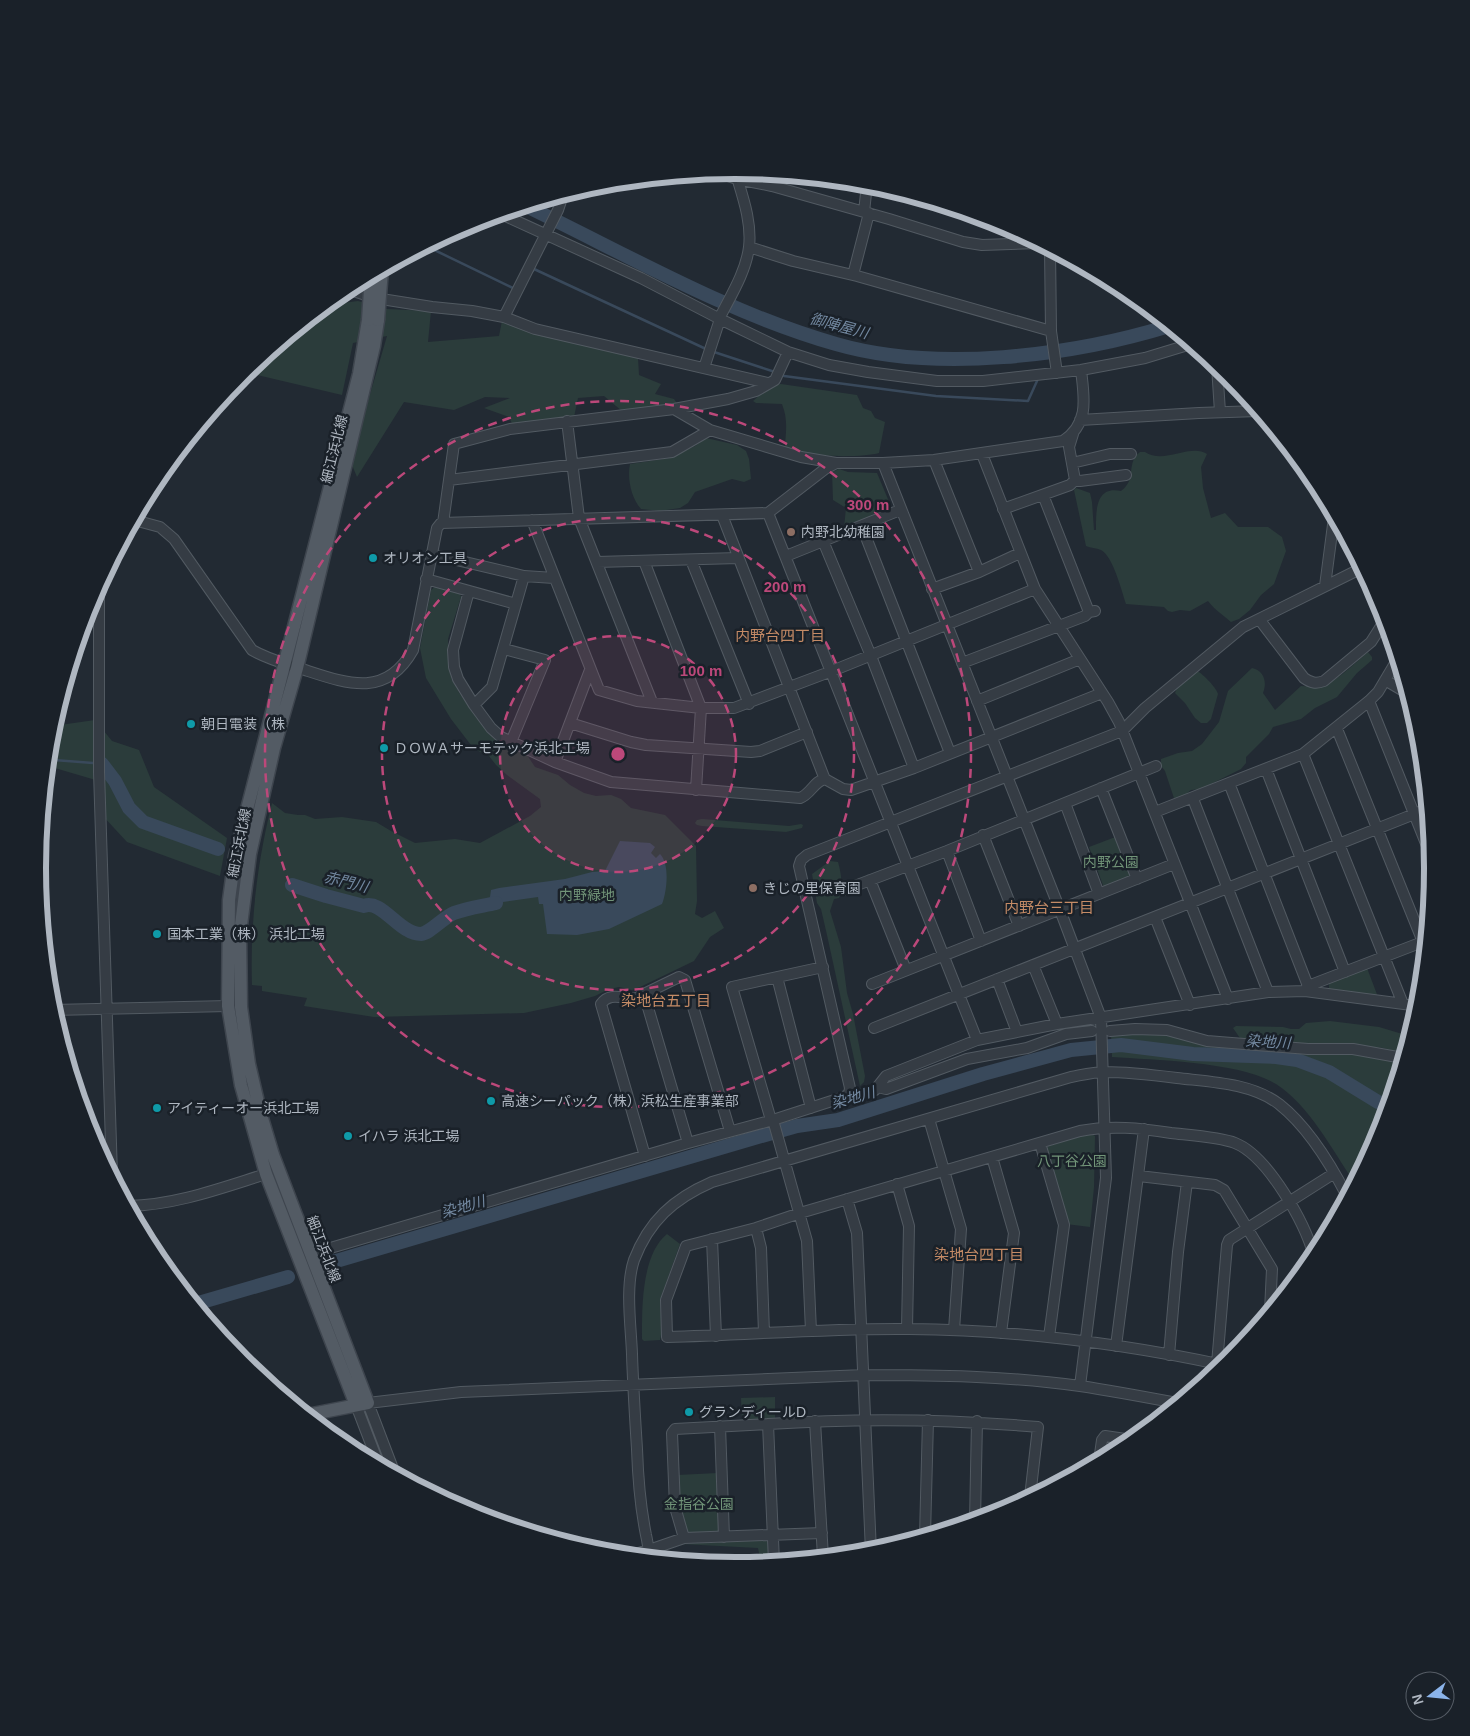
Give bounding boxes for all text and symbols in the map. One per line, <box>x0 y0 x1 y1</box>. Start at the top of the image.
water label: 御陣屋川 <box>808 310 872 342</box>
street label: 細江浜北線 <box>318 413 350 485</box>
text: 300 m <box>847 496 889 513</box>
place label: 内野北幼稚園 <box>801 524 885 540</box>
marker: 内野北幼稚園 <box>785 526 797 538</box>
place label: オリオン工具 <box>383 550 467 566</box>
marker: オリオン工具 <box>367 552 379 564</box>
text: 200 m <box>764 578 806 595</box>
district label: 内野台四丁目 <box>735 627 825 644</box>
text: 100 m <box>680 662 722 679</box>
place label: 朝日電装（株 <box>201 716 285 732</box>
marker: 朝日電装（株 <box>185 718 197 730</box>
place label: ＤＯＷＡサーモテック浜北工場 <box>394 740 590 756</box>
marker: ＤＯＷＡサーモテック浜北工場 <box>378 742 390 754</box>
centre of rings <box>609 745 627 763</box>
street label: 細江浜北線 <box>224 807 254 879</box>
park label: 内野公園 <box>1083 854 1139 870</box>
water label: 赤門川 <box>322 868 372 896</box>
place label: きじの里保育園 <box>763 880 861 896</box>
marker: きじの里保育園 <box>747 882 759 894</box>
park label: 内野緑地 <box>559 887 615 903</box>
district label: 内野台三丁目 <box>1004 899 1094 916</box>
place label: 国本工業（株） 浜北工場 <box>167 926 325 942</box>
marker: 国本工業（株） 浜北工場 <box>151 928 163 940</box>
district label: 染地台五丁目 <box>621 992 711 1009</box>
water label: 染地川 <box>1245 1032 1293 1051</box>
water label: 染地川 <box>829 1083 879 1112</box>
place label: 高速シーパック（株）浜松生産事業部 <box>501 1093 739 1109</box>
marker: 高速シーパック（株）浜松生産事業部 <box>485 1095 497 1107</box>
place label: アイティーオー浜北工場 <box>167 1100 319 1116</box>
marker: アイティーオー浜北工場 <box>151 1102 163 1114</box>
place label: イハラ 浜北工場 <box>358 1128 460 1144</box>
marker: イハラ 浜北工場 <box>342 1130 354 1142</box>
park label: 八丁谷公園 <box>1037 1153 1107 1169</box>
water label: 染地川 <box>439 1192 489 1221</box>
street label: 細江浜北線 <box>304 1213 344 1285</box>
district label: 染地台四丁目 <box>934 1246 1024 1263</box>
place label: グランディールD <box>699 1404 806 1420</box>
marker: グランディールD <box>683 1406 695 1418</box>
park label: 金指谷公園 <box>664 1496 734 1512</box>
north arrow <box>1405 1671 1455 1721</box>
text: N <box>1408 1693 1427 1707</box>

